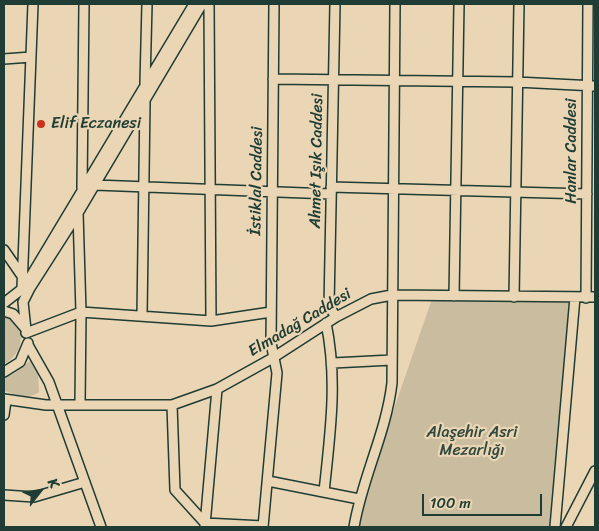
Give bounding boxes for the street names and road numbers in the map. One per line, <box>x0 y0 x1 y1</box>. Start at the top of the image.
street label: Ahmet Işık Caddesi <box>306 93 328 229</box>
street label: Hanlar Caddesi <box>562 98 582 204</box>
street label: İstiklal Caddesi <box>246 126 268 236</box>
street label: Elmadağ Caddesi <box>245 285 355 361</box>

